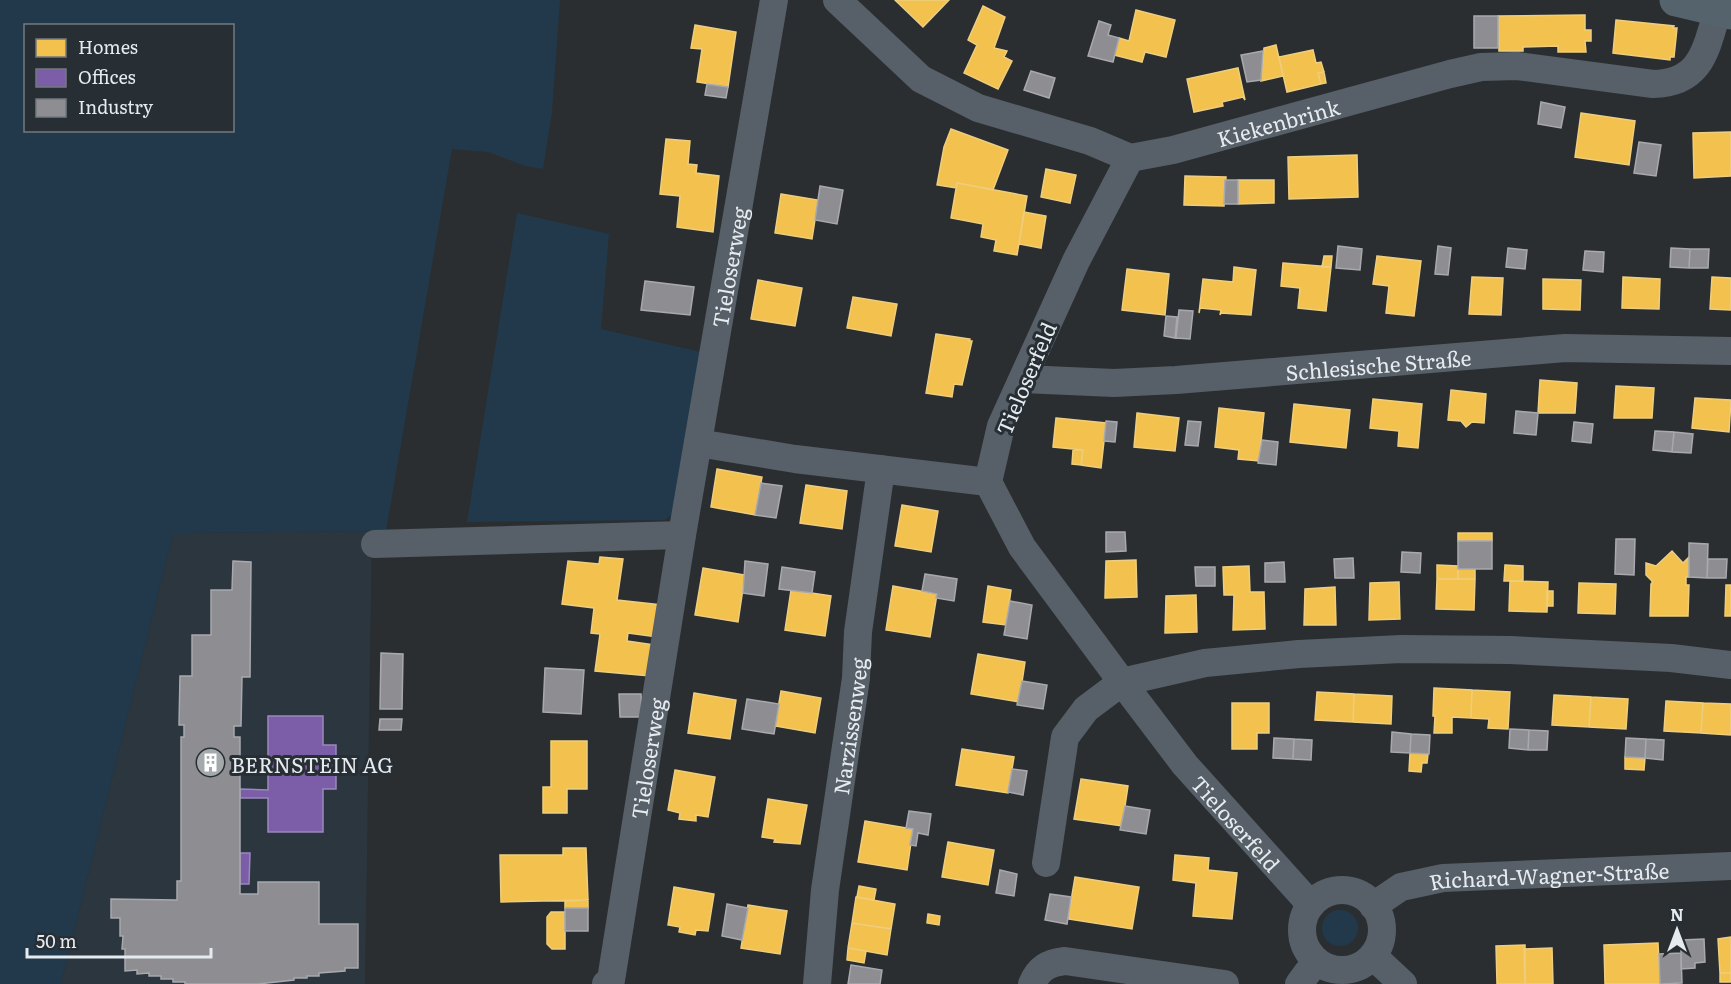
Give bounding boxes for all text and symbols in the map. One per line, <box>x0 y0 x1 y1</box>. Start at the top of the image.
legend <box>24 24 234 132</box>
text: Homes <box>78 33 138 60</box>
text: Offices <box>78 63 136 90</box>
street label: Kiekenbrink <box>1213 90 1343 153</box>
text: Industry <box>78 93 154 120</box>
street label: Tieloserweg <box>702 204 754 330</box>
street label: Tieloserfeld <box>987 317 1063 439</box>
street label: Schlesische Straße <box>1284 340 1472 386</box>
street label: Narzissenweg <box>824 657 872 797</box>
street label: Tieloserweg <box>621 695 671 821</box>
building icon: BERNSTEIN AG <box>194 747 226 779</box>
place label: BERNSTEIN AG <box>231 748 393 779</box>
street label: Tieloserfeld <box>1185 768 1289 878</box>
street label: Richard-Wagner-Straße <box>1426 853 1670 896</box>
north arrow <box>1647 900 1707 960</box>
text: N <box>1670 902 1684 926</box>
scale bar <box>27 921 212 959</box>
text: 50 m <box>36 927 77 954</box>

